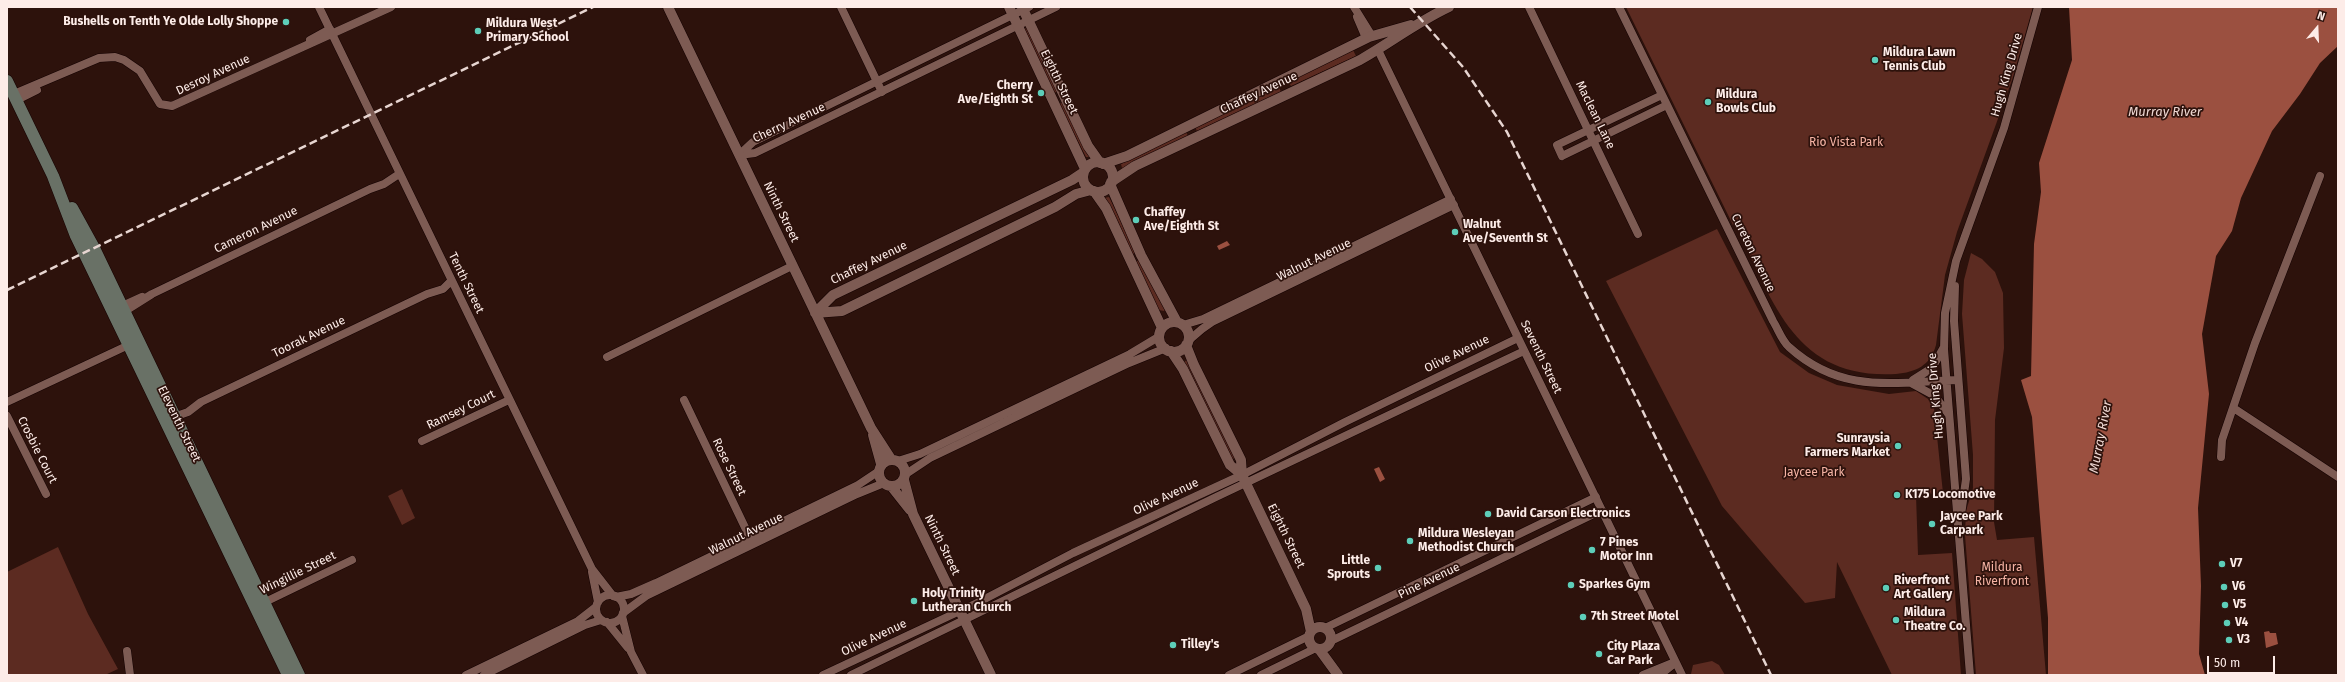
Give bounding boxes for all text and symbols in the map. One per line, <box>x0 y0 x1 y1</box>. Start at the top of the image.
north arrow <box>2297 8 2337 48</box>
text: N <box>2315 9 2327 24</box>
place label: Bushells on Tenth Ye Olde Lolly Shoppe <box>63 15 278 29</box>
marker: Bushells on Tenth Ye Olde Lolly Shoppe <box>281 17 291 27</box>
place label: Mildura West Primary School <box>486 17 569 45</box>
marker: Mildura West Primary School <box>473 26 483 36</box>
street label: Hugh King Drive <box>1988 31 2026 119</box>
place label: Mildura Lawn Tennis Club <box>1883 46 1956 74</box>
street label: Eighth Street <box>1037 47 1081 117</box>
street label: Desroy Avenue <box>174 52 252 98</box>
marker: Mildura Lawn Tennis Club <box>1870 55 1880 65</box>
street label: Chaffey Avenue <box>1218 69 1300 117</box>
place label: Cherry Ave/Eighth St <box>958 79 1033 107</box>
street label: Maclean Lane <box>1572 79 1618 151</box>
marker: Cherry Ave/Eighth St <box>1036 88 1046 98</box>
place label: Mildura Bowls Club <box>1716 88 1776 116</box>
marker: Mildura Bowls Club <box>1703 97 1713 107</box>
street label: Cherry Avenue <box>750 100 828 146</box>
water label: Murray River <box>2128 104 2202 120</box>
park label: Rio Vista Park <box>1809 136 1883 150</box>
street label: Ninth Street <box>760 179 802 245</box>
street label: Cameron Avenue <box>212 204 300 256</box>
place label: Chaffey Ave/Eighth St <box>1144 206 1219 234</box>
street label: Cureton Avenue <box>1728 211 1778 295</box>
marker: Chaffey Ave/Eighth St <box>1131 215 1141 225</box>
place label: Walnut Ave/Seventh St <box>1463 218 1548 246</box>
marker: Walnut Ave/Seventh St <box>1450 227 1460 237</box>
street label: Walnut Avenue <box>1275 236 1353 284</box>
street label: Chaffey Avenue <box>828 238 910 288</box>
street label: Tenth Street <box>445 250 487 316</box>
street label: Toorak Avenue <box>270 313 348 361</box>
street label: Seventh Street <box>1517 318 1565 396</box>
street label: Olive Avenue <box>1422 332 1492 376</box>
street label: Hugh King Drive <box>1925 352 1947 440</box>
street label: Eleventh Street <box>154 384 204 464</box>
street label: Ramsey Court <box>424 387 498 433</box>
water label: Murray River <box>2086 399 2116 475</box>
street label: Crosbie Court <box>14 414 60 486</box>
place label: Sunraysia Farmers Market <box>1805 432 1890 460</box>
street label: Rose Street <box>709 436 749 498</box>
marker: Sunraysia Farmers Market <box>1893 441 1903 451</box>
park label: Jaycee Park <box>1783 466 1845 480</box>
street label: Olive Avenue <box>1131 476 1201 518</box>
place label: K175 Locomotive <box>1905 488 1996 502</box>
marker: K175 Locomotive <box>1892 490 1902 500</box>
street label: Eighth Street <box>1264 501 1308 571</box>
place label: David Carson Electronics <box>1496 507 1630 521</box>
marker: David Carson Electronics <box>1483 509 1493 519</box>
street label: Walnut Avenue <box>707 510 785 558</box>
place label: Jaycee Park Carpark <box>1940 510 2003 538</box>
street label: Ninth Street <box>921 512 963 578</box>
marker: Jaycee Park Carpark <box>1927 519 1937 529</box>
place label: Mildura Wesleyan Methodist Church <box>1418 527 1514 555</box>
marker: Mildura Wesleyan Methodist Church <box>1405 536 1415 546</box>
place label: 7 Pines Motor Inn <box>1600 536 1653 564</box>
marker: 7 Pines Motor Inn <box>1587 545 1597 555</box>
street label: Wingillie Street <box>258 548 338 598</box>
place label: Little Sprouts <box>1327 554 1370 582</box>
place label: V7 <box>2230 557 2242 571</box>
marker: V7 <box>2217 559 2227 569</box>
street label: Pine Avenue <box>1396 560 1462 602</box>
park label: Mildura Riverfront <box>1975 561 2029 589</box>
marker: Little Sprouts <box>1373 563 1383 573</box>
place label: Riverfront Art Gallery <box>1894 574 1952 602</box>
place label: Sparkes Gym <box>1579 578 1650 592</box>
marker: Sparkes Gym <box>1566 580 1576 590</box>
place label: V6 <box>2232 580 2246 594</box>
marker: V6 <box>2219 582 2229 592</box>
marker: Riverfront Art Gallery <box>1881 583 1891 593</box>
place label: Holy Trinity Lutheran Church <box>922 587 1011 615</box>
marker: Holy Trinity Lutheran Church <box>909 596 919 606</box>
place label: V5 <box>2233 598 2246 612</box>
marker: V5 <box>2220 600 2230 610</box>
place label: Mildura Theatre Co. <box>1904 606 1965 634</box>
place label: 7th Street Motel <box>1591 610 1679 624</box>
marker: 7th Street Motel <box>1578 612 1588 622</box>
marker: Mildura Theatre Co. <box>1891 615 1901 625</box>
place label: V4 <box>2235 616 2248 630</box>
street label: Olive Avenue <box>839 617 909 659</box>
marker: V4 <box>2222 618 2232 628</box>
place label: V3 <box>2237 633 2250 647</box>
marker: V3 <box>2224 635 2234 645</box>
place label: Tilley's <box>1181 638 1219 652</box>
marker: Tilley's <box>1168 640 1178 650</box>
place label: City Plaza Car Park <box>1607 640 1660 668</box>
scale bar <box>2209 648 2277 674</box>
marker: City Plaza Car Park <box>1594 649 1604 659</box>
text: 50 m <box>2214 656 2240 670</box>

